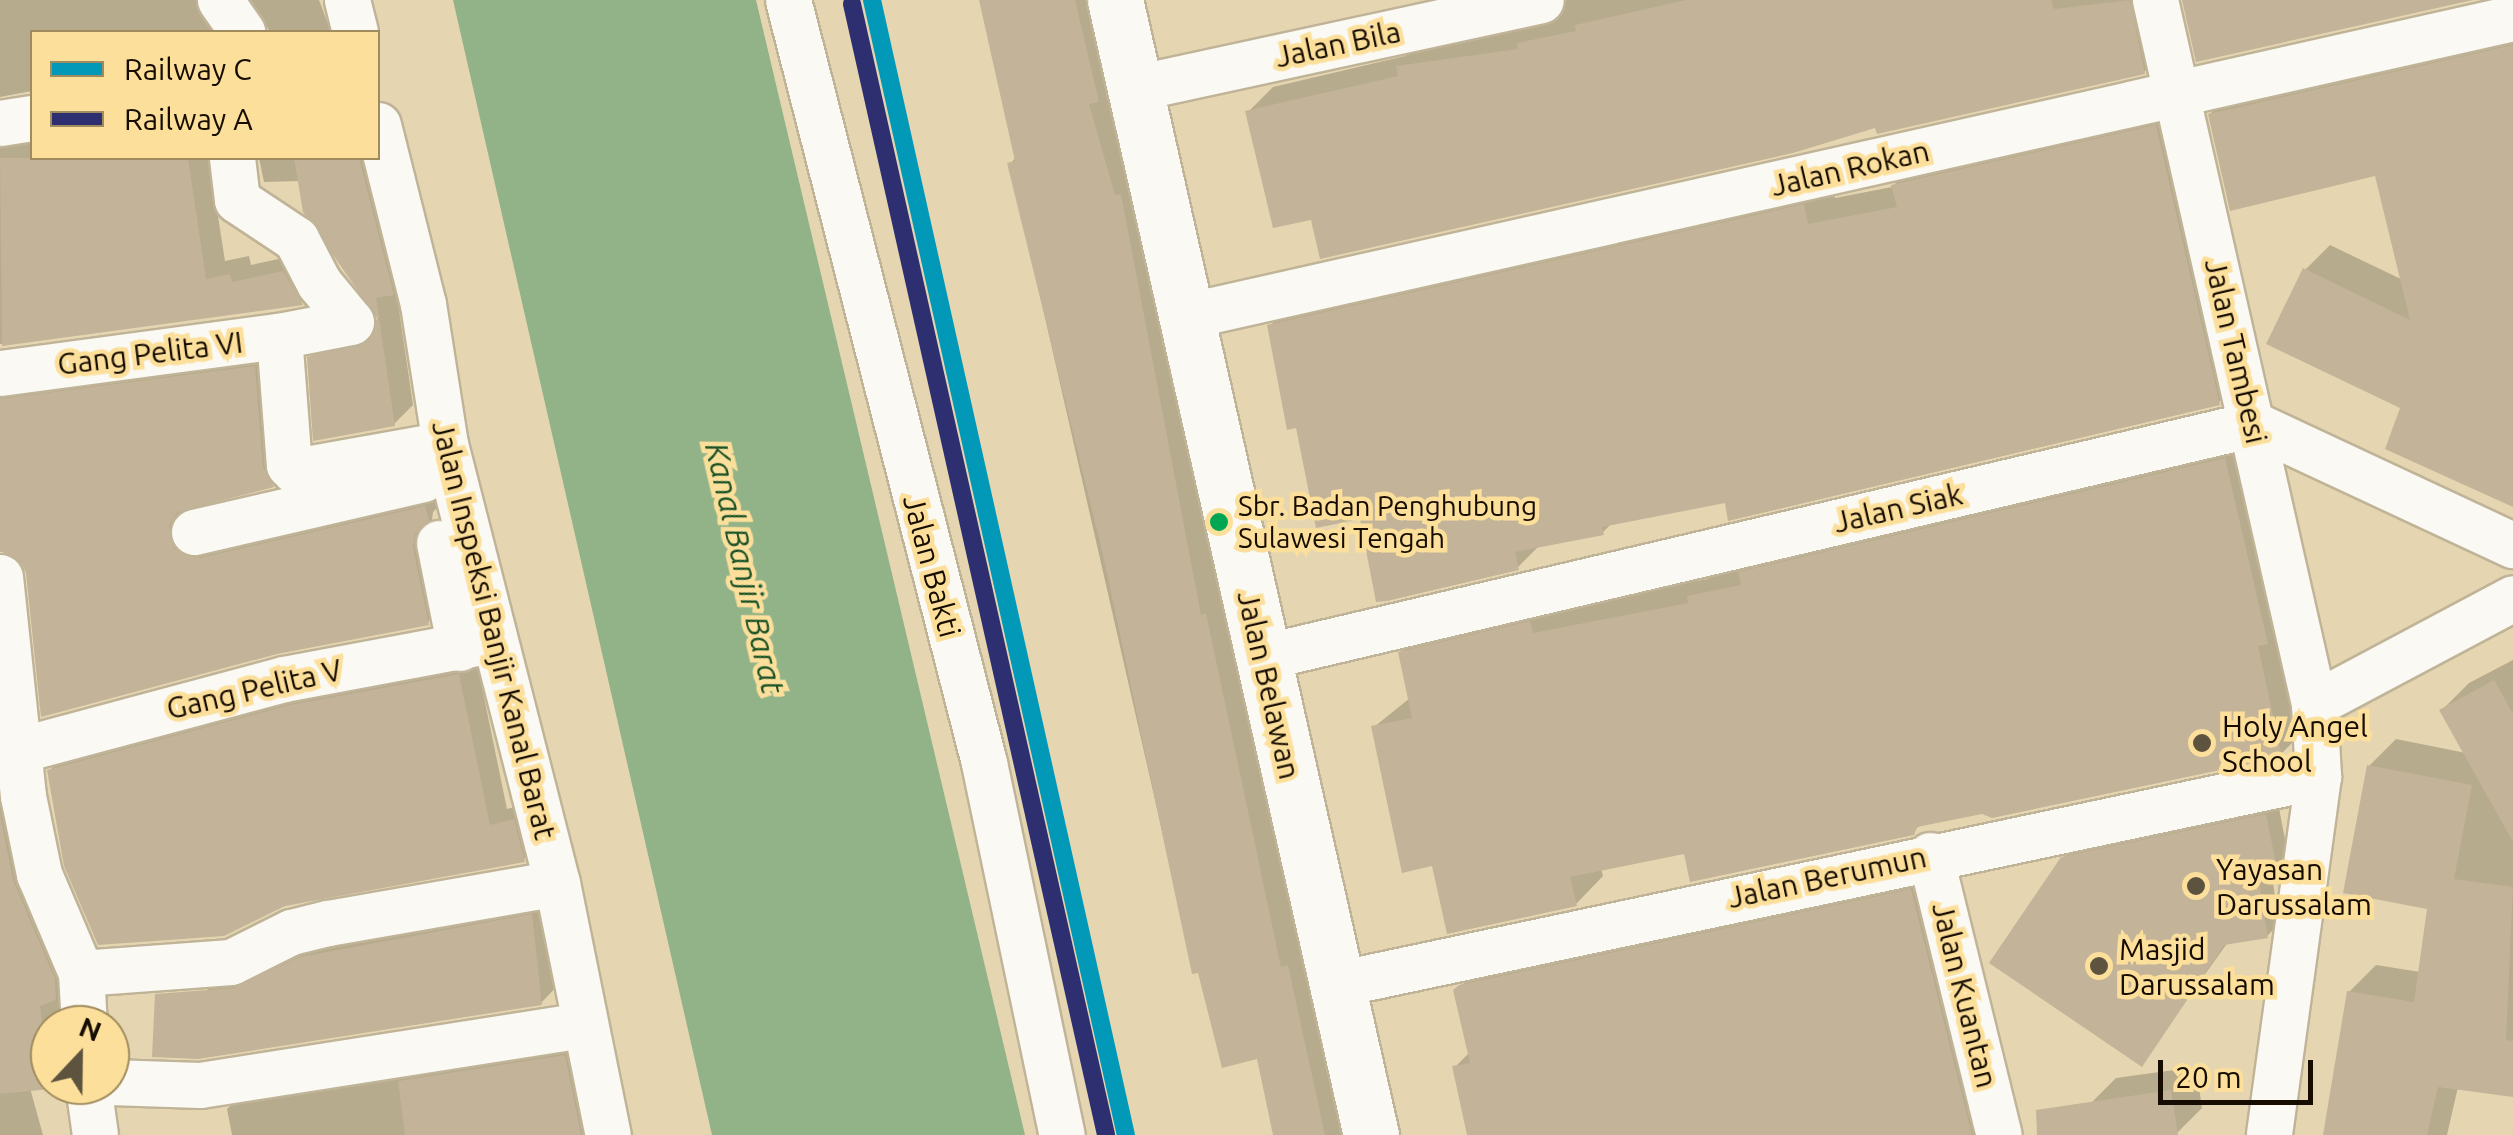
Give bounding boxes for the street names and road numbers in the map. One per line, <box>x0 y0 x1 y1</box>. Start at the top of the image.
street label: Jalan Bila <box>1272 13 1404 75</box>
street label: Jalan Rokan <box>1767 132 1933 204</box>
street label: Jalan Tambesi <box>2197 255 2275 447</box>
street label: Gang Pelita VI <box>55 324 245 382</box>
street label: Jalan Inspeksi Banjir Kanal Barat <box>425 417 563 843</box>
street label: Jalan Siak <box>1830 476 1966 540</box>
street label: Jalan Bakti <box>896 491 968 641</box>
street label: Jalan Belawan <box>1230 587 1308 783</box>
street label: Gang Pelita V <box>163 651 345 727</box>
street label: Jalan Berumun <box>1725 838 1929 916</box>
street label: Jalan Kuantan <box>1925 899 2005 1091</box>

